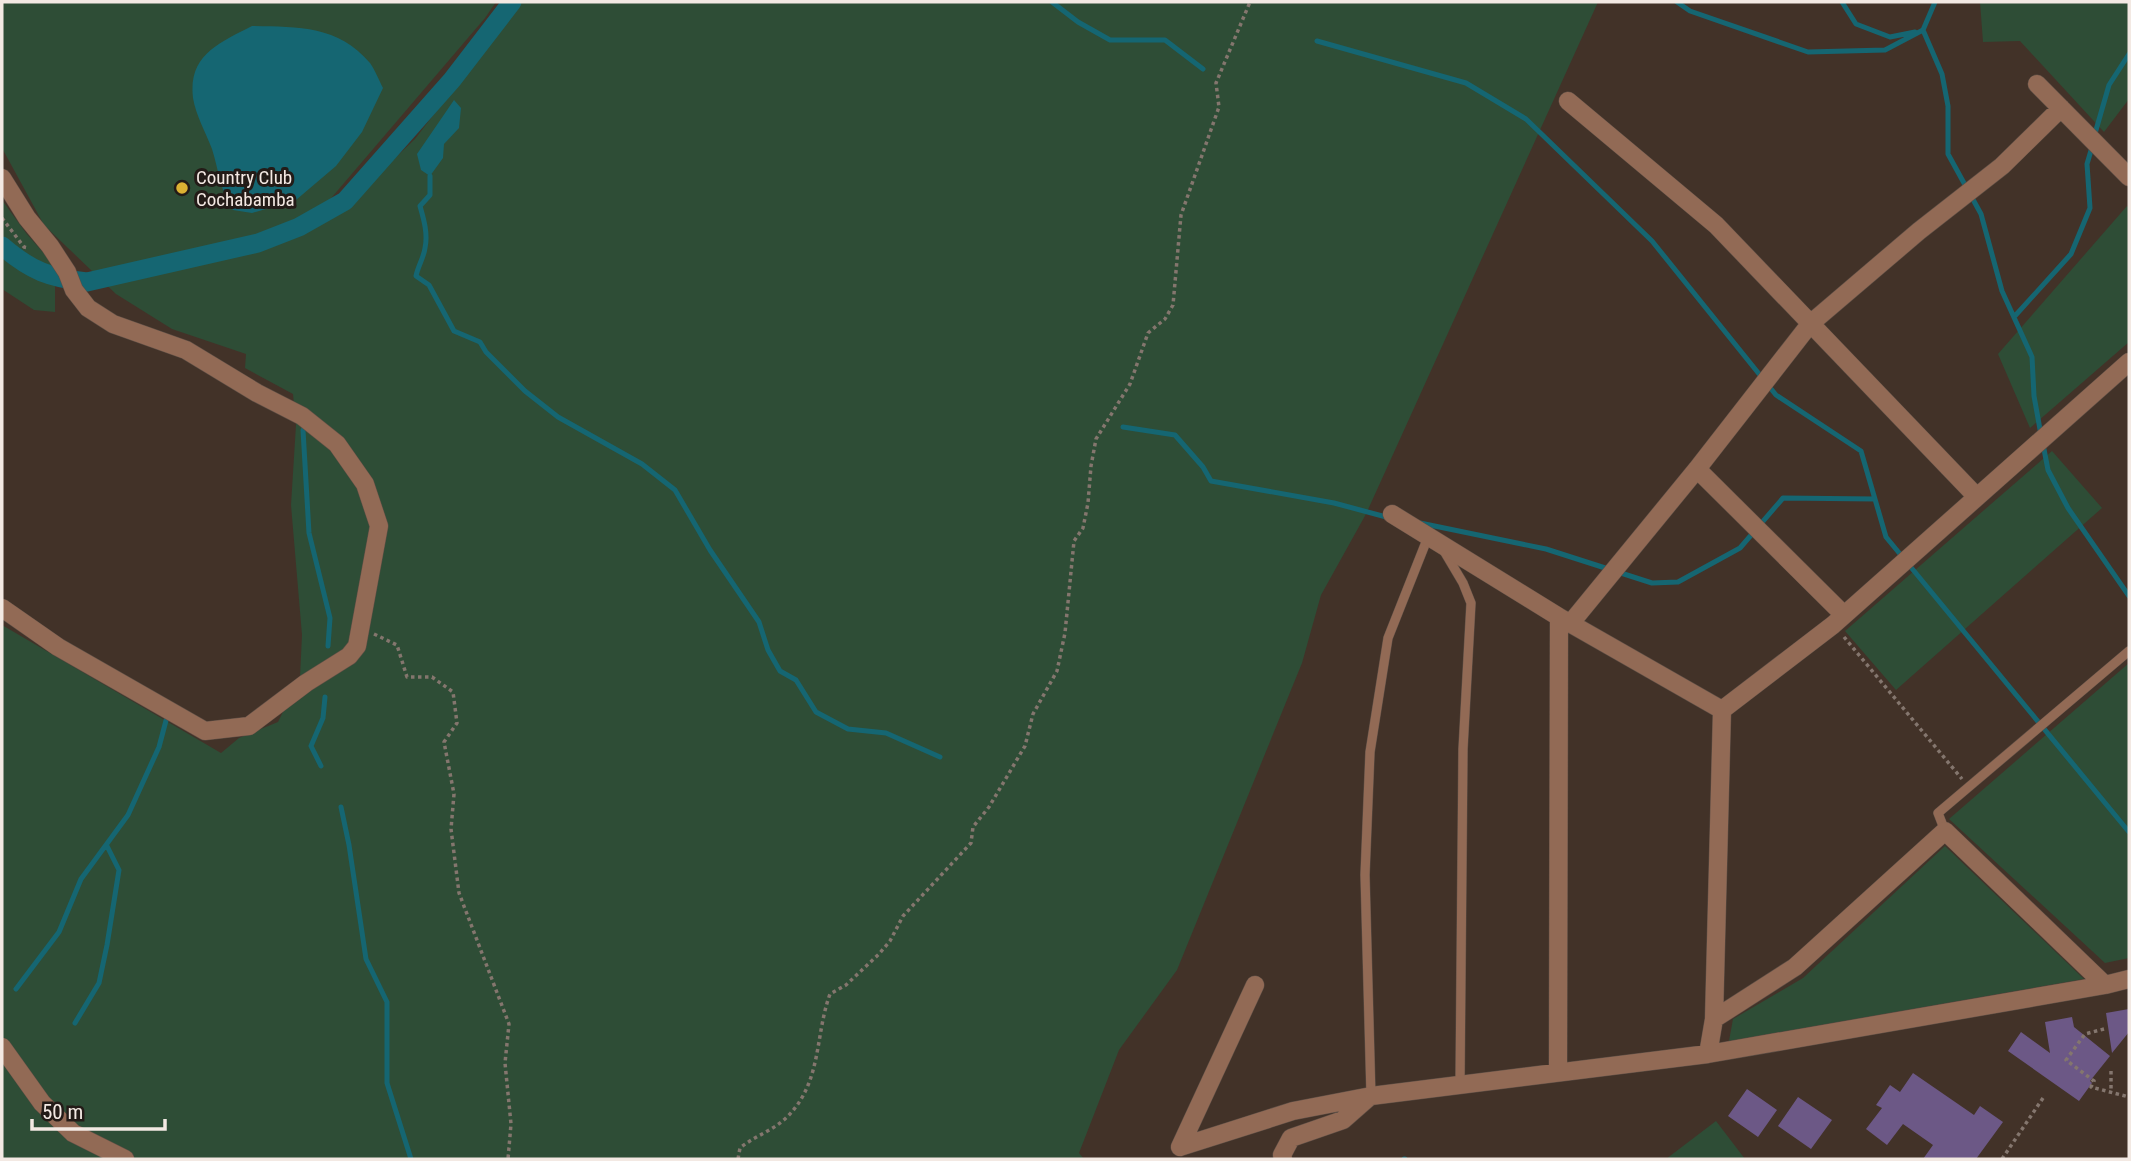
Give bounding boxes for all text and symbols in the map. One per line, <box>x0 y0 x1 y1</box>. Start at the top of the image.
place label: Country Club Cochabamba <box>196 166 295 211</box>
marker: Country Club Cochabamba <box>174 180 190 196</box>
scale bar <box>32 1088 164 1132</box>
text: 50 m <box>42 1100 83 1124</box>

